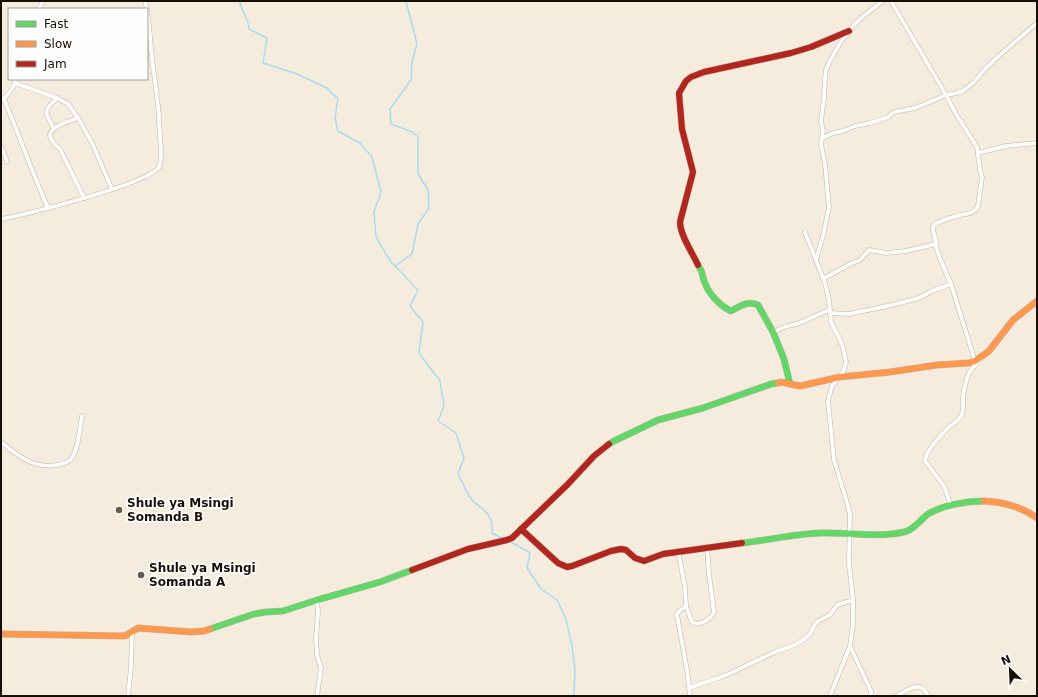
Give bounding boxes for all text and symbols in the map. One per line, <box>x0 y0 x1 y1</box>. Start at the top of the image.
legend <box>8 8 148 80</box>
text: Fast <box>44 17 68 31</box>
text: Slow <box>44 37 72 51</box>
text: Jam <box>43 57 67 71</box>
place label: Shule ya Msingi Somanda B <box>127 496 234 524</box>
marker: Shule ya Msingi Somanda B <box>114 505 124 515</box>
place label: Shule ya Msingi Somanda A <box>149 561 256 589</box>
marker: Shule ya Msingi Somanda A <box>136 570 146 580</box>
north arrow <box>990 649 1030 689</box>
text: N <box>999 653 1013 668</box>

